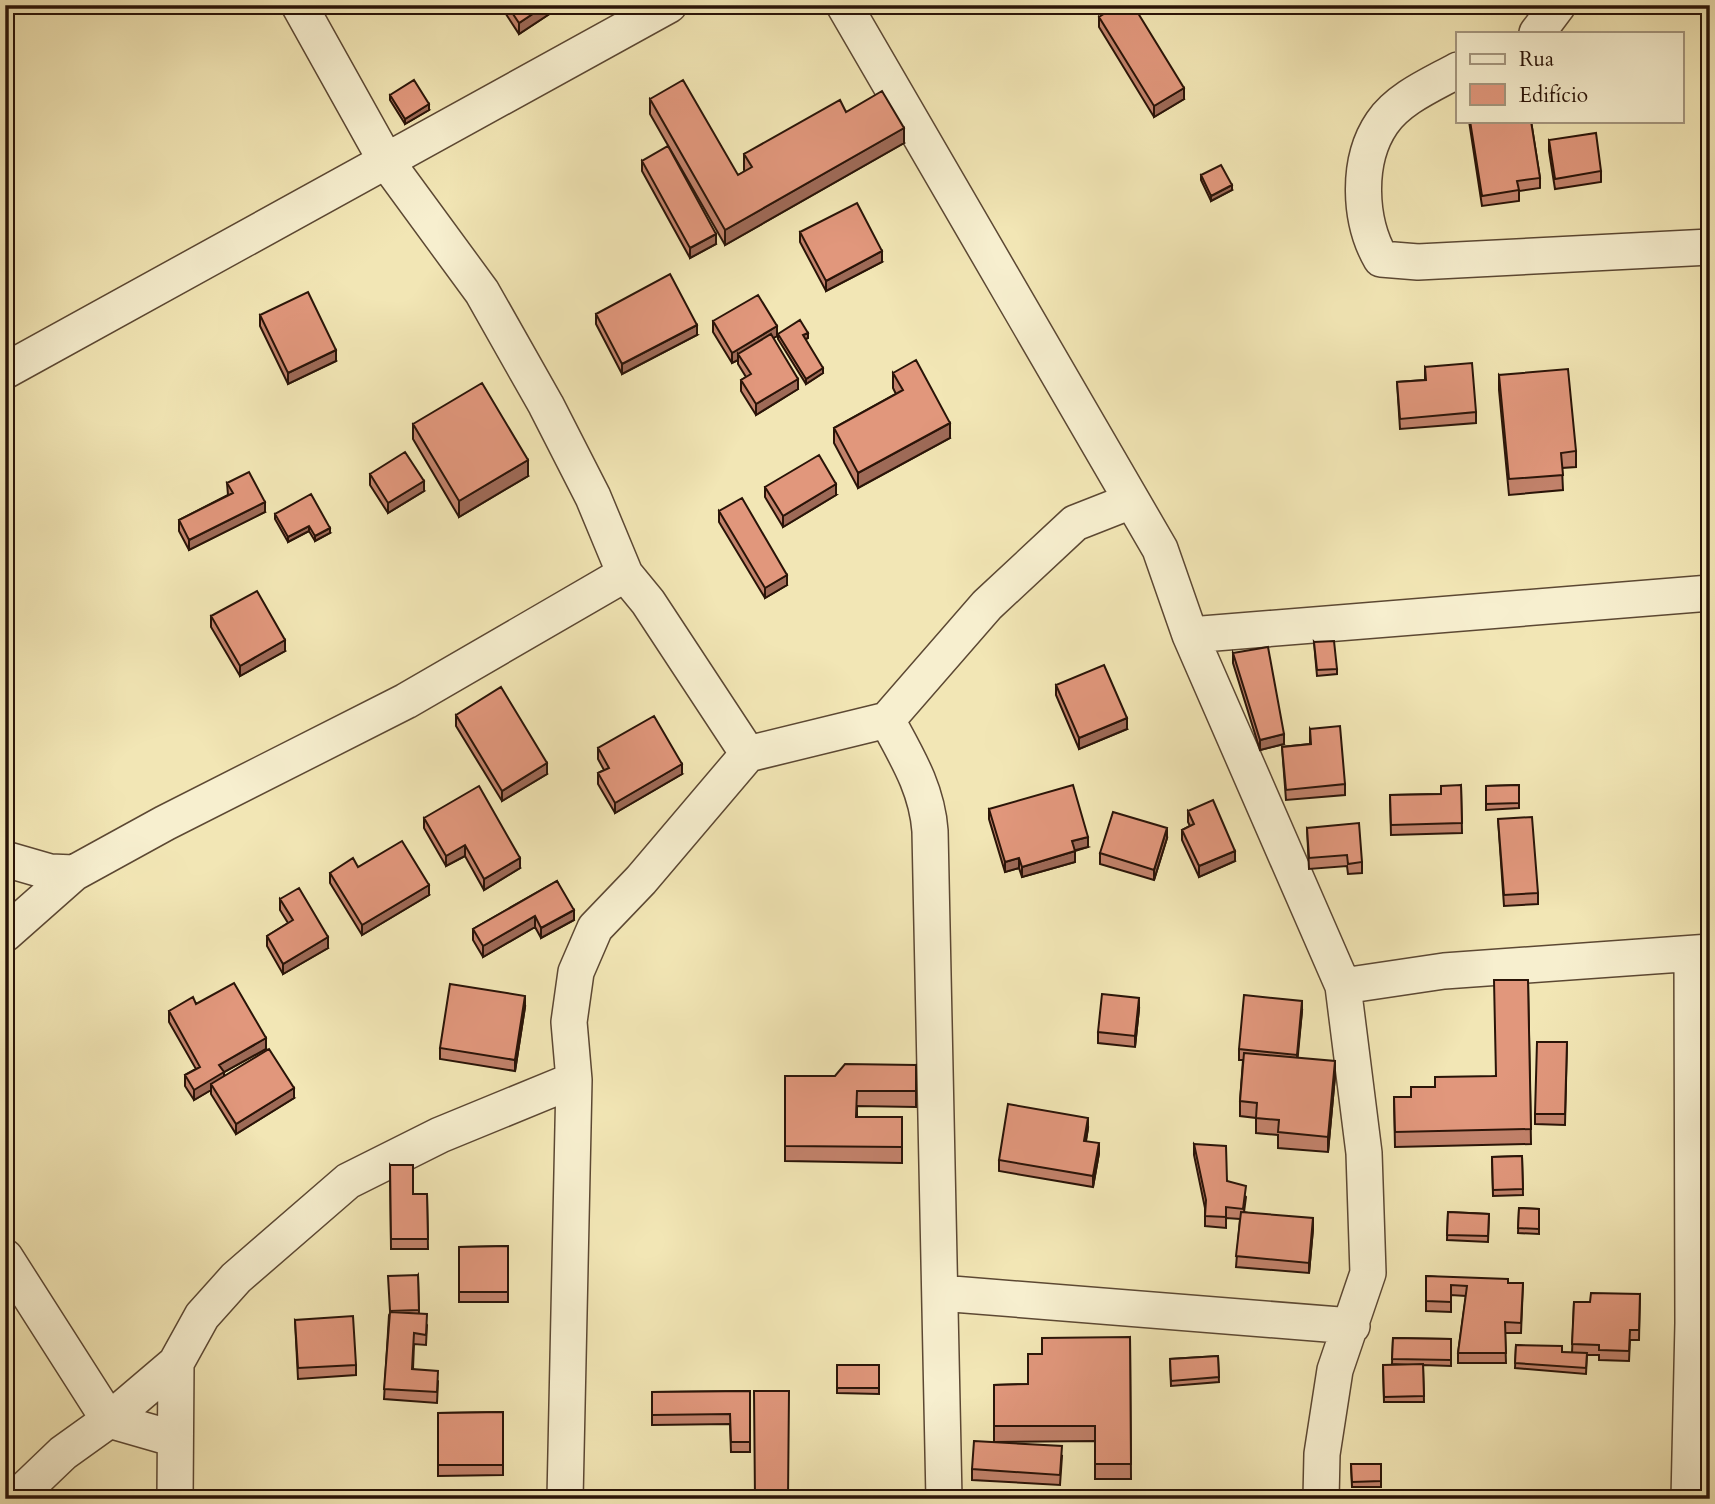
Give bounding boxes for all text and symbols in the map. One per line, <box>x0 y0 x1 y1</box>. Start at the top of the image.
legend <box>1456 32 1684 122</box>
text: Rua <box>1519 45 1554 74</box>
text: Edifício <box>1519 81 1588 110</box>

